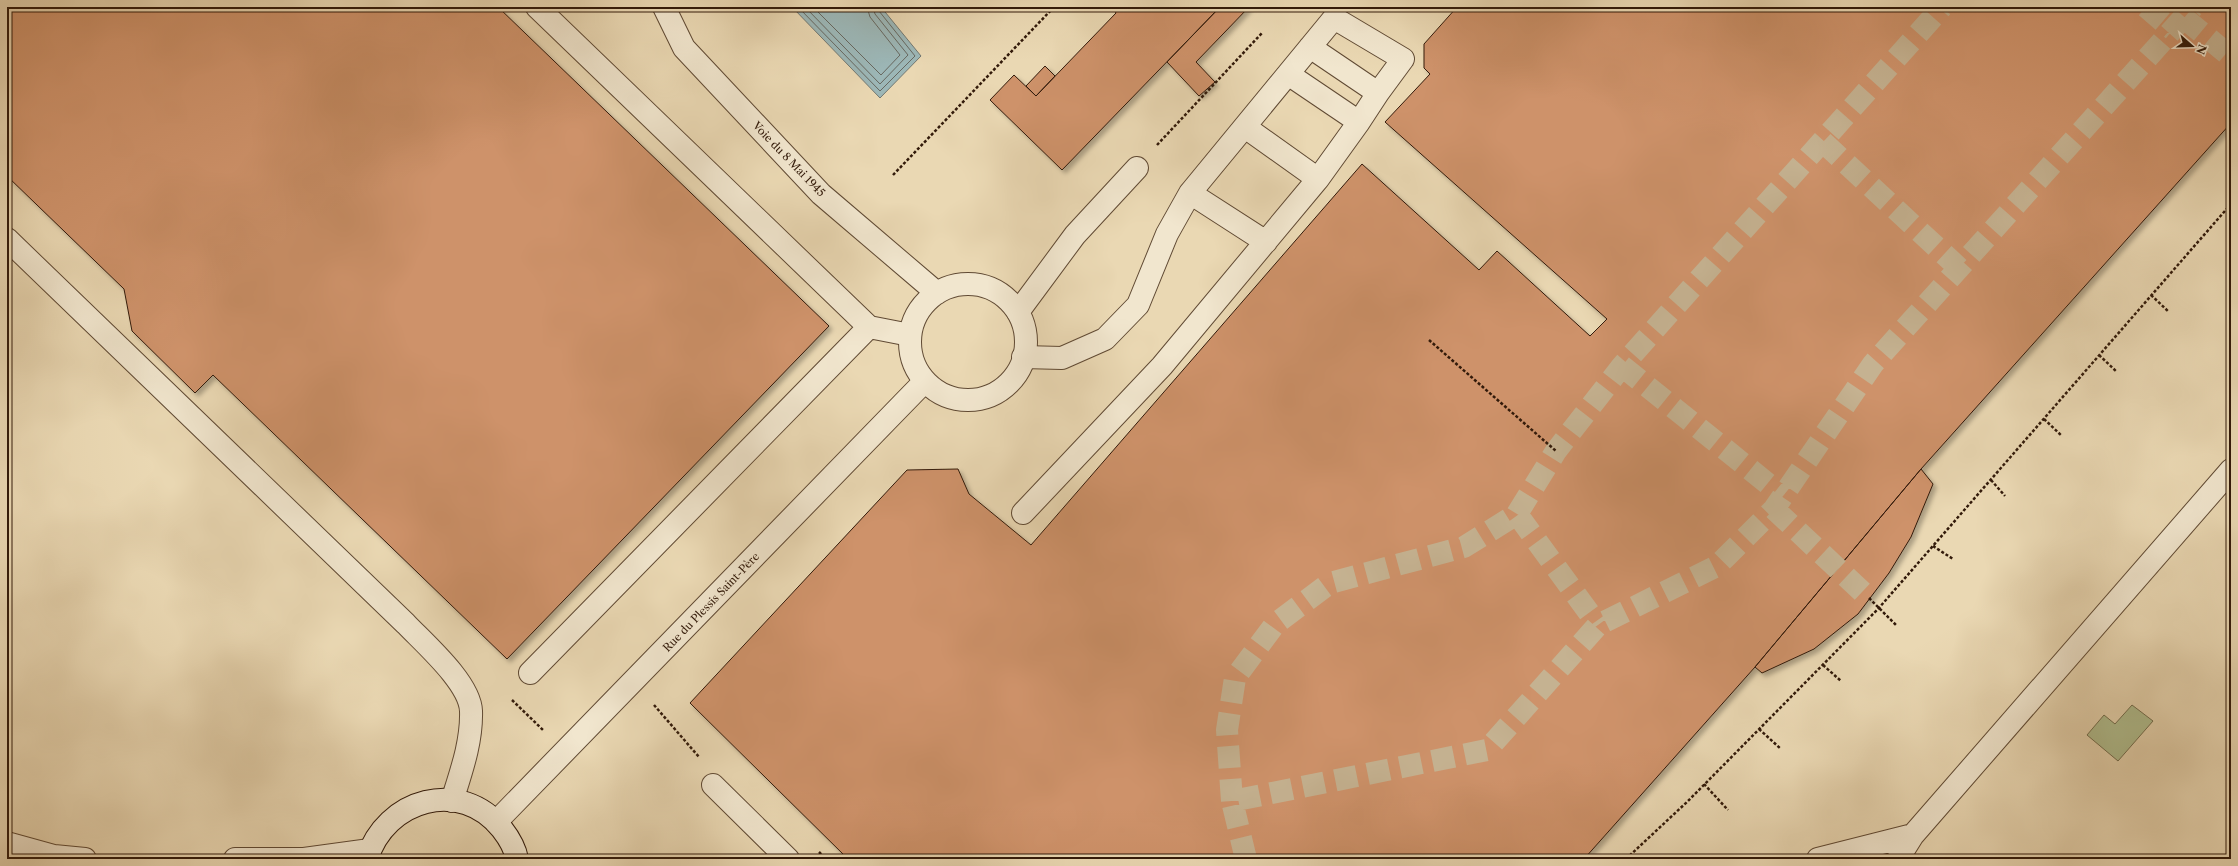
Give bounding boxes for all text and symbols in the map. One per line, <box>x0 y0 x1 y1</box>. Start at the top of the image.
north arrow <box>2172 26 2212 66</box>
text: N <box>2193 43 2210 57</box>
street label: Voie du 8 Mai 1945 <box>749 118 828 199</box>
street label: Rue du Plessis Saint-Père <box>660 549 762 655</box>

